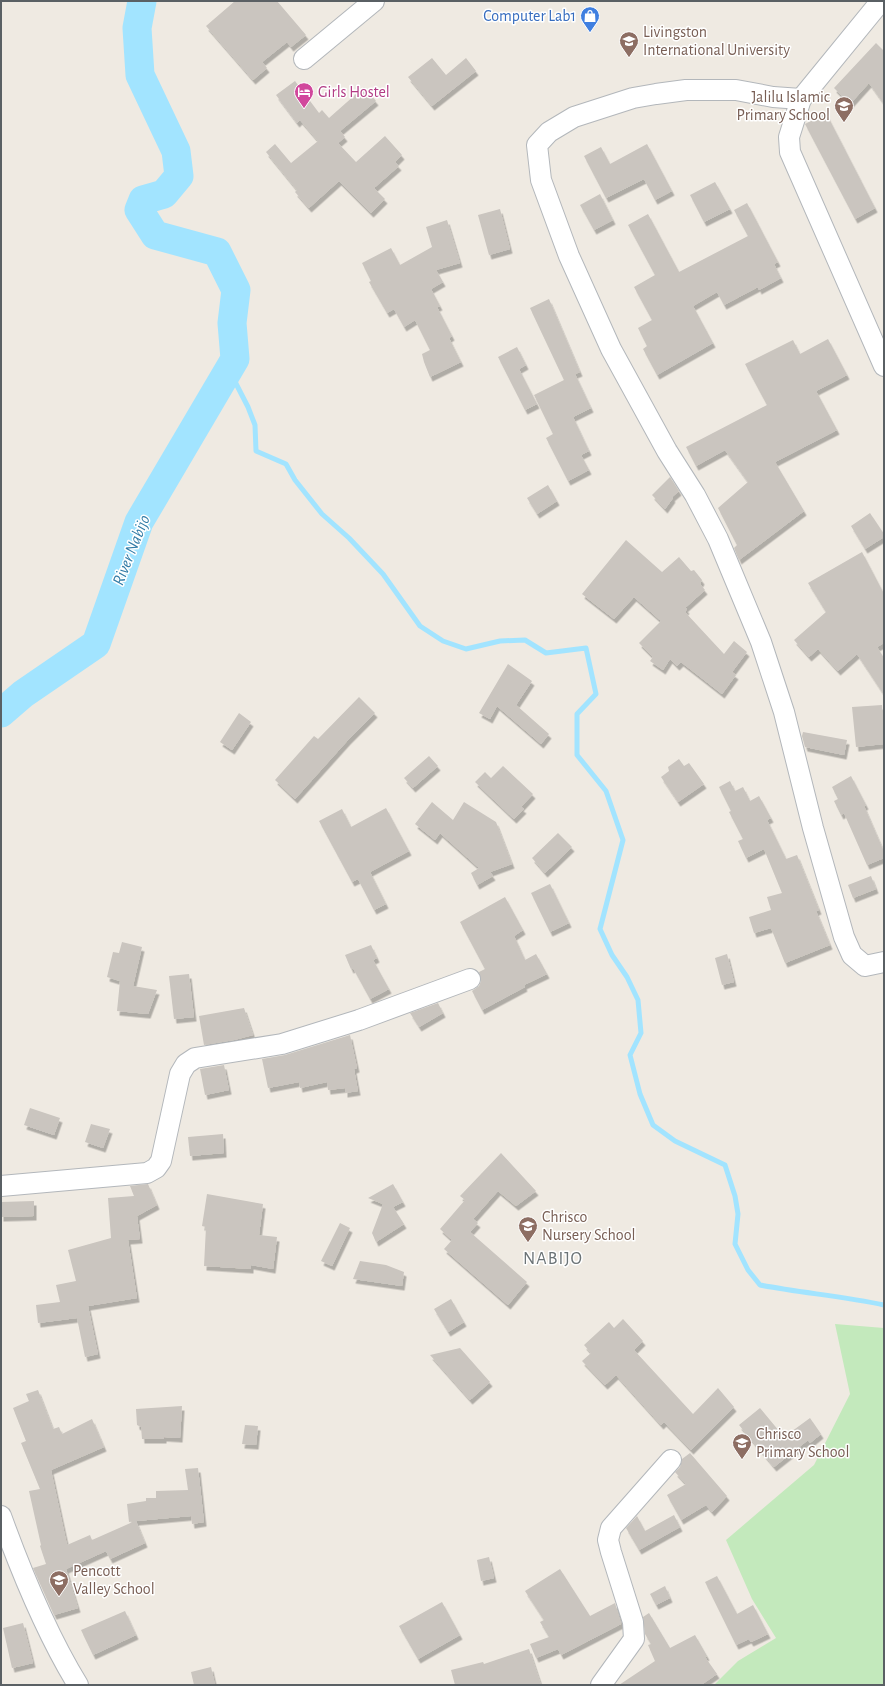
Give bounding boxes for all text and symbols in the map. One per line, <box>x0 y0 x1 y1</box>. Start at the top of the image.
shop icon: Computer Lab1 <box>579 5 601 33</box>
place label: Computer Lab1 <box>483 8 576 24</box>
place label: Livingston International University <box>643 24 790 59</box>
school or university icon: Livingston International University <box>618 30 640 58</box>
hotel icon: Girls Hostel <box>293 81 315 109</box>
place label: Girls Hostel <box>318 84 390 100</box>
place label: Jalilu Islamic Primary School <box>737 89 830 124</box>
school or university icon: Jalilu Islamic Primary School <box>833 95 855 123</box>
water label: River Nabijo <box>109 512 154 588</box>
place label: Chrisco Nursery School <box>542 1209 635 1244</box>
school or university icon: Chrisco Nursery School <box>517 1215 539 1243</box>
district label: NABIJO <box>523 1250 583 1268</box>
place label: Chrisco Primary School <box>756 1426 849 1461</box>
school or university icon: Chrisco Primary School <box>731 1432 753 1460</box>
place label: Pencott Valley School <box>73 1563 155 1598</box>
school or university icon: Pencott Valley School <box>48 1569 70 1597</box>

